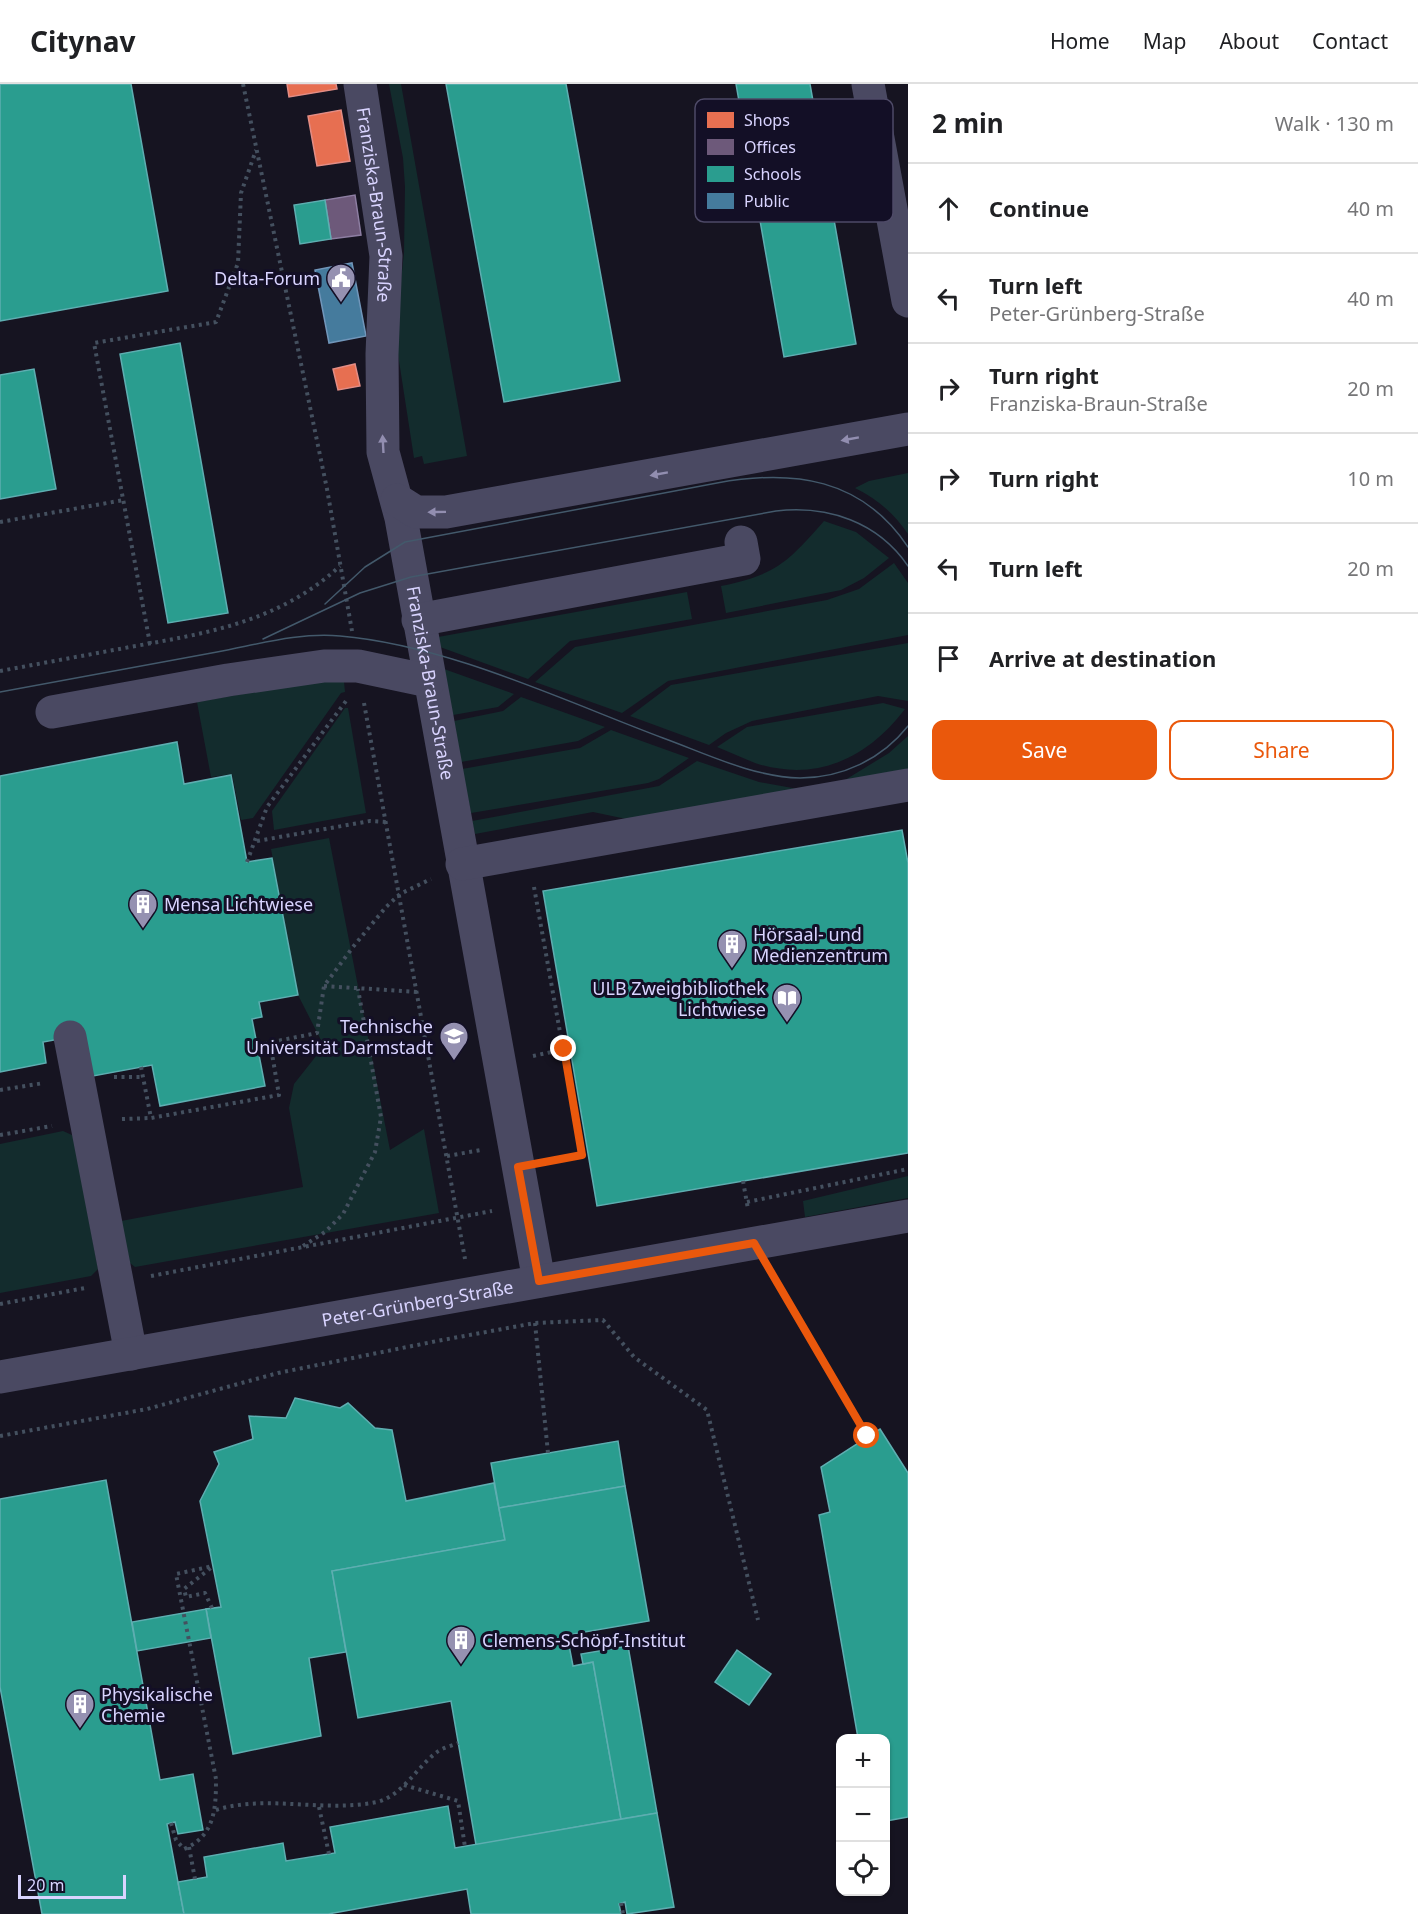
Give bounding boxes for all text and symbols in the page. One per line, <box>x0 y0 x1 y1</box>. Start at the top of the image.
text: Citynav <box>30 22 135 60</box>
text: Home <box>1050 27 1110 55</box>
text: Map <box>1143 27 1186 55</box>
text: About <box>1219 27 1279 55</box>
text: Contact <box>1312 27 1388 55</box>
legend <box>695 99 893 222</box>
street label: Franziska-Braun-Straße <box>352 105 398 303</box>
text: 2 min <box>932 105 1004 141</box>
text: Shops <box>744 109 790 131</box>
text: Walk · 130 m <box>1275 110 1394 137</box>
text: Offices <box>744 136 796 158</box>
text: Schools <box>744 163 802 185</box>
text: Public <box>744 190 790 212</box>
icon: ahead <box>932 192 965 225</box>
text: Continue <box>989 193 1089 223</box>
text: 40 m <box>1347 195 1394 222</box>
public building icon: Delta-Forum <box>325 262 357 304</box>
place label: Delta-Forum <box>214 266 320 290</box>
text: Turn left <box>989 270 1083 300</box>
icon: left <box>932 282 965 315</box>
text: 40 m <box>1347 285 1394 312</box>
text: Peter-Grünberg-Straße <box>989 300 1205 327</box>
text: Turn right <box>989 360 1099 390</box>
icon: right <box>932 372 965 405</box>
text: 20 m <box>1347 375 1394 402</box>
text: Franziska-Braun-Straße <box>989 390 1208 417</box>
one-way arrow <box>379 434 388 453</box>
one-way arrow <box>841 435 860 444</box>
icon: right <box>932 462 965 495</box>
text: Turn right <box>989 463 1099 493</box>
text: 10 m <box>1347 465 1394 492</box>
one-way arrow <box>649 470 668 479</box>
one-way arrow <box>427 508 446 517</box>
icon: left <box>932 552 965 585</box>
text: Turn left <box>989 553 1083 583</box>
text: 20 m <box>1347 555 1394 582</box>
street label: Franziska-Braun-Straße <box>401 584 460 782</box>
icon: arrive <box>932 642 965 675</box>
text: Arrive at destination <box>989 643 1216 673</box>
button: Save <box>932 720 1157 780</box>
button: Share <box>1169 720 1394 780</box>
building icon: Mensa Lichtwiese <box>127 888 159 930</box>
place label: Mensa Lichtwiese <box>164 892 313 916</box>
place label: Hörsaal- und Medienzentrum <box>753 922 888 967</box>
building icon: Hörsaal- und Medienzentrum <box>716 928 748 970</box>
place label: ULB Zweigbibliothek Lichtwiese <box>592 976 766 1021</box>
library icon: ULB Zweigbibliothek Lichtwiese <box>771 982 803 1024</box>
place label: Technische Universität Darmstadt <box>246 1014 434 1059</box>
school or university icon: Technische Universität Darmstadt <box>438 1020 470 1062</box>
route end <box>550 1035 576 1061</box>
street label: Peter-Grünberg-Straße <box>320 1274 515 1332</box>
route start <box>853 1422 879 1448</box>
building icon: Clemens-Schöpf-Institut <box>445 1624 477 1666</box>
place label: Clemens-Schöpf-Institut <box>482 1628 686 1652</box>
place label: Physikalische Chemie <box>101 1682 213 1727</box>
building icon: Physikalische Chemie <box>64 1688 96 1730</box>
map controls <box>836 1734 890 1896</box>
button: + <box>836 1734 890 1788</box>
button: − <box>836 1788 890 1842</box>
button: locate <box>836 1842 890 1896</box>
scale bar <box>18 1872 126 1900</box>
text: 20 m <box>27 1874 64 1896</box>

